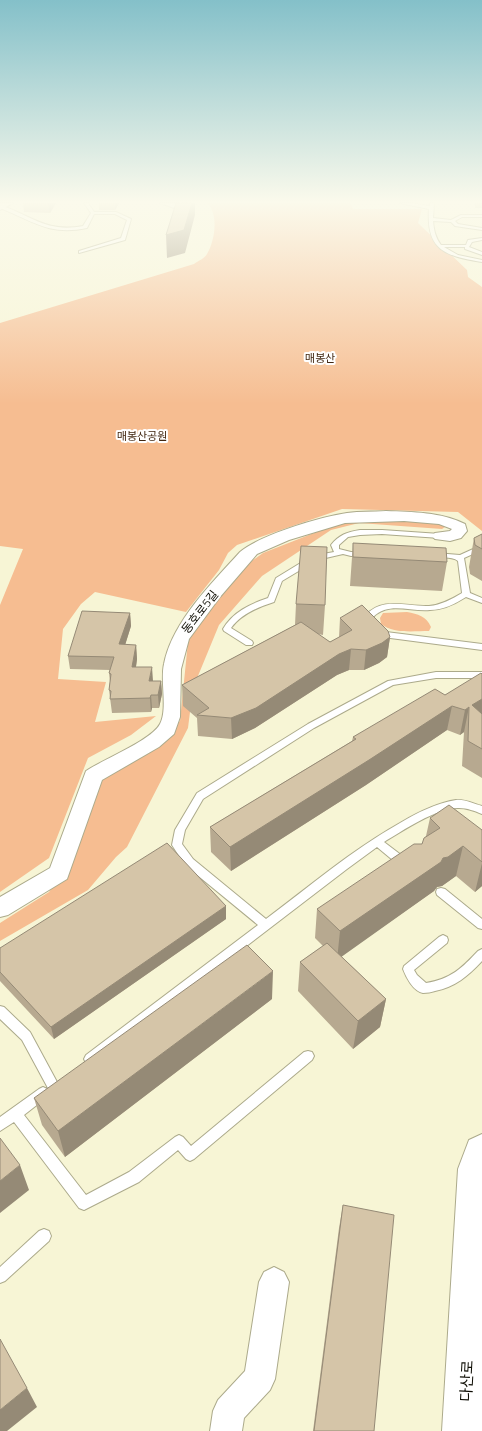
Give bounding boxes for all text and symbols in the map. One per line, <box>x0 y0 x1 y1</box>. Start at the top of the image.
park label: 매봉산 <box>305 351 335 365</box>
park label: 매봉산공원 <box>117 429 167 443</box>
street label: 동호로5길 <box>178 587 221 636</box>
street label: 다산로 <box>456 1360 477 1402</box>

